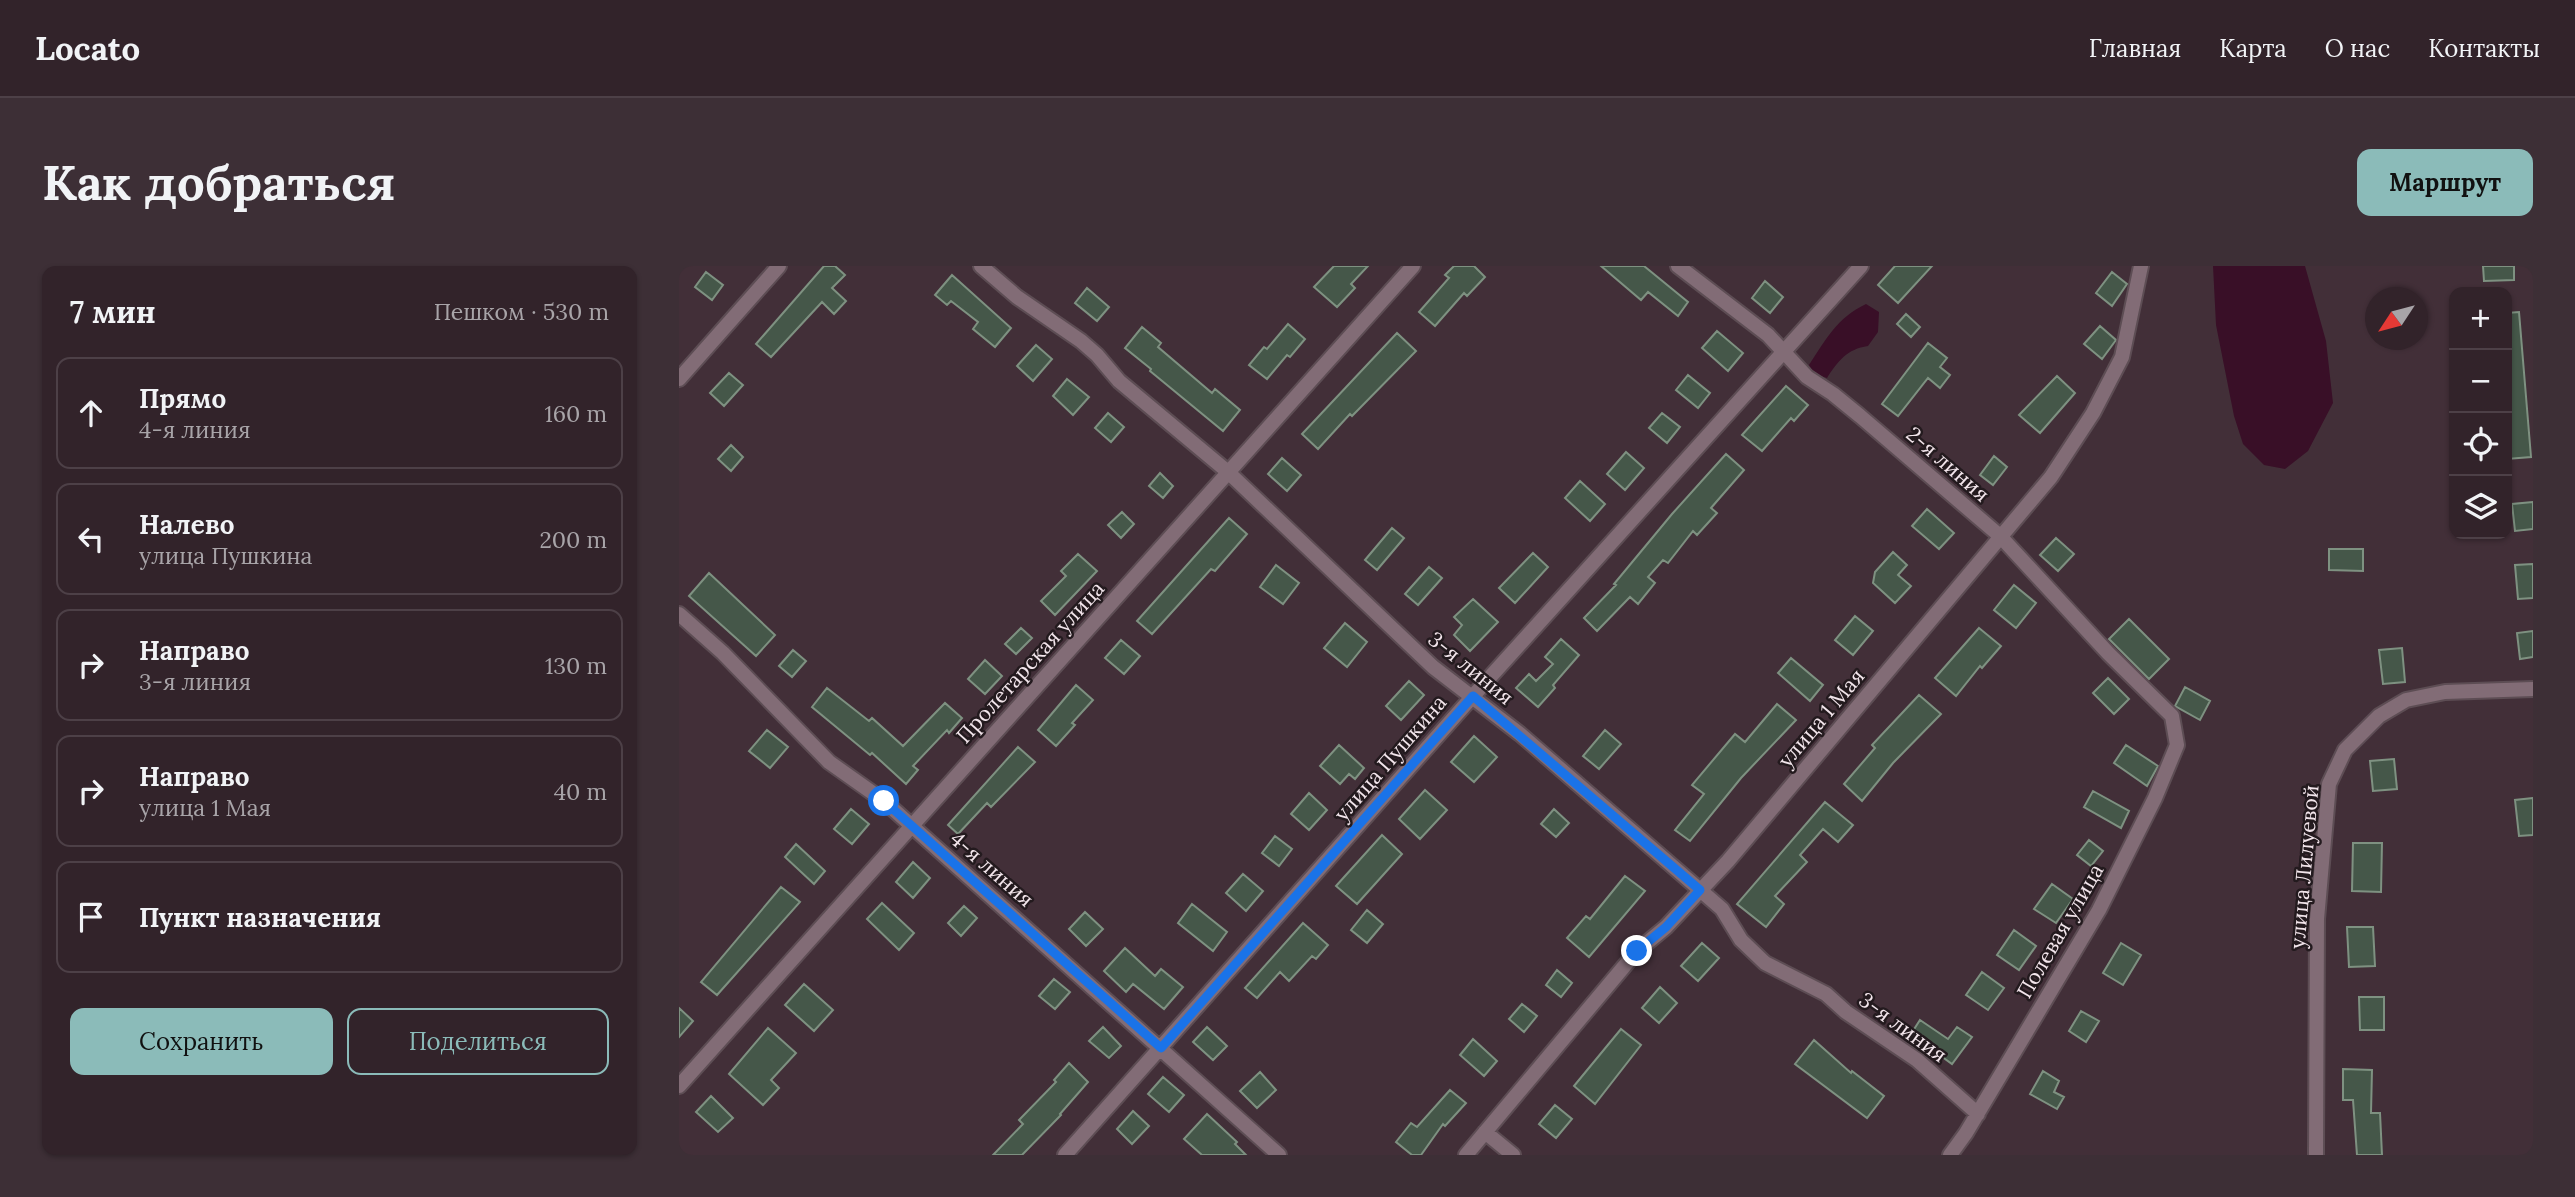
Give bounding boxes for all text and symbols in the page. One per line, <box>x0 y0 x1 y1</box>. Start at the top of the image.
text: Locato <box>35 27 140 69</box>
text: Главная <box>2089 33 2181 64</box>
text: Карта <box>2219 33 2287 64</box>
text: О нас <box>2325 33 2390 64</box>
text: Контакты <box>2428 33 2540 64</box>
button: Маршрут <box>2357 149 2533 216</box>
text: Как добраться <box>42 151 396 213</box>
north arrow <box>2365 287 2428 350</box>
map controls <box>2449 287 2512 539</box>
button: + <box>2449 287 2512 350</box>
text: 7 мин <box>70 293 156 331</box>
text: Пешком · 530 m <box>434 297 609 326</box>
button: − <box>2449 350 2512 413</box>
text: Прямо <box>139 382 226 415</box>
icon: ahead <box>72 394 110 432</box>
text: 160 m <box>544 399 607 428</box>
button: locate <box>2449 413 2512 476</box>
text: 4-я линия <box>139 415 251 444</box>
street label: 2-я линия <box>1901 421 1995 507</box>
button: layers <box>2449 476 2512 539</box>
text: Налево <box>139 508 235 541</box>
icon: left <box>72 520 110 558</box>
text: 200 m <box>539 525 607 554</box>
text: улица Пушкина <box>139 541 313 570</box>
street label: Пролетарская улица <box>950 575 1110 749</box>
street label: 3-я линия <box>1423 625 1519 711</box>
text: Направо <box>139 634 250 667</box>
icon: right <box>72 646 110 684</box>
text: 130 m <box>545 651 607 680</box>
street label: улица 1 Мая <box>1772 663 1870 773</box>
text: 3-я линия <box>139 667 251 696</box>
street label: улица Пушкина <box>1328 689 1452 827</box>
text: Направо <box>139 760 250 793</box>
icon: right <box>72 772 110 810</box>
text: 40 m <box>554 777 607 806</box>
street label: улица Лилуевой <box>2283 784 2325 950</box>
route start <box>868 785 899 816</box>
text: улица 1 Мая <box>139 793 271 822</box>
street label: 4-я линия <box>945 825 1039 913</box>
street label: Полевая улица <box>2011 859 2109 1003</box>
icon: arrive <box>72 898 110 936</box>
text: Пункт назначения <box>139 901 381 934</box>
route end <box>1621 935 1652 966</box>
street label: 3-я линия <box>1854 986 1952 1068</box>
button: Сохранить <box>70 1008 333 1075</box>
button: Поделиться <box>347 1008 609 1075</box>

